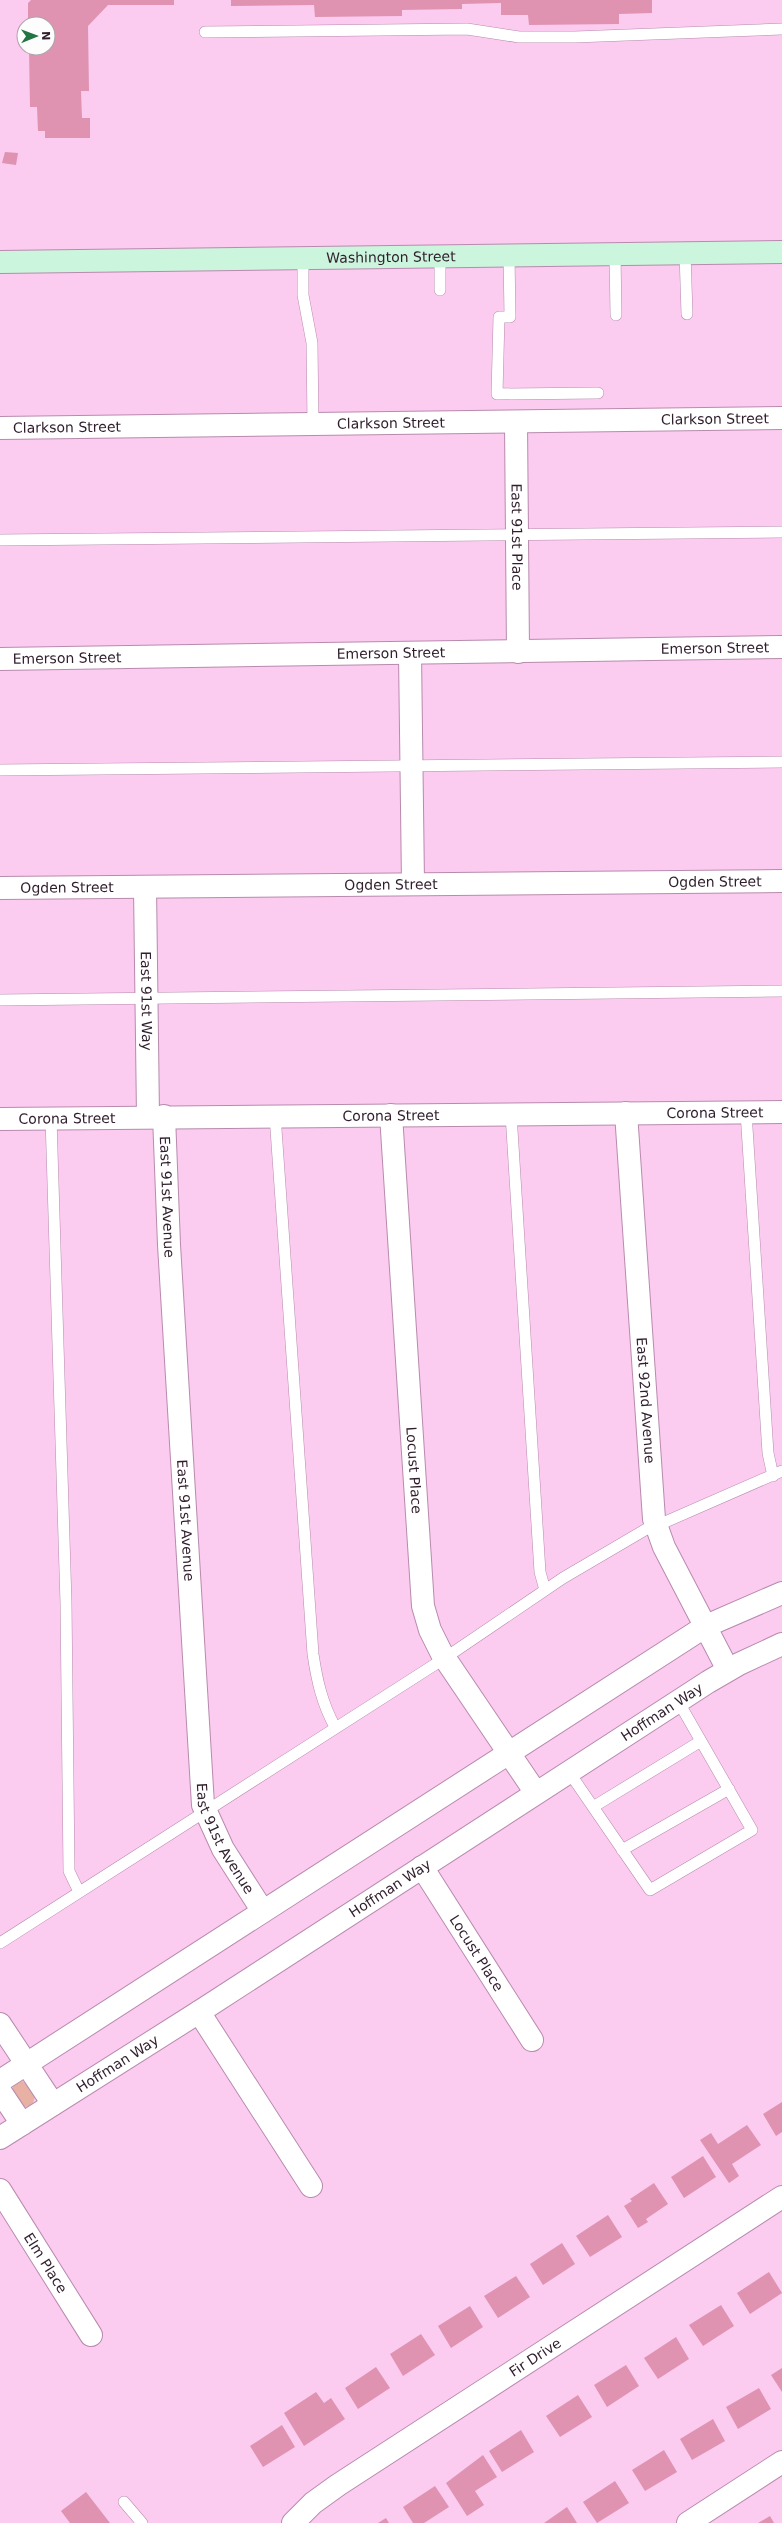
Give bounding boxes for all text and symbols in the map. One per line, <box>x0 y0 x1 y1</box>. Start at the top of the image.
north arrow <box>16 16 56 56</box>
text: N <box>39 31 52 41</box>
street label: Washington Street <box>326 248 456 266</box>
street label: Clarkson Street <box>661 410 770 428</box>
street label: Clarkson Street <box>337 414 446 432</box>
street label: Clarkson Street <box>13 418 122 436</box>
street label: East 91st Place <box>509 483 525 591</box>
street label: Emerson Street <box>660 639 770 657</box>
street label: Emerson Street <box>336 644 446 662</box>
street label: Emerson Street <box>13 649 122 667</box>
street label: Ogden Street <box>668 873 762 890</box>
street label: Ogden Street <box>344 876 438 893</box>
street label: Ogden Street <box>20 879 114 896</box>
street label: East 91st Way <box>138 951 155 1051</box>
street label: Corona Street <box>666 1104 764 1121</box>
street label: Corona Street <box>342 1107 440 1124</box>
street label: Corona Street <box>18 1110 116 1127</box>
street label: East 91st Avenue <box>157 1136 178 1258</box>
street label: East 92nd Avenue <box>633 1337 658 1464</box>
street label: Locust Place <box>403 1426 425 1514</box>
street label: East 91st Avenue <box>174 1459 197 1582</box>
street label: Hoffman Way <box>618 1680 706 1744</box>
street label: East 91st Avenue <box>194 1782 257 1897</box>
street label: Hoffman Way <box>346 1856 434 1921</box>
street label: Locust Place <box>447 1912 507 1994</box>
street label: Hoffman Way <box>73 2032 162 2096</box>
street label: Elm Place <box>21 2230 71 2296</box>
street label: Fir Drive <box>506 2335 564 2380</box>

